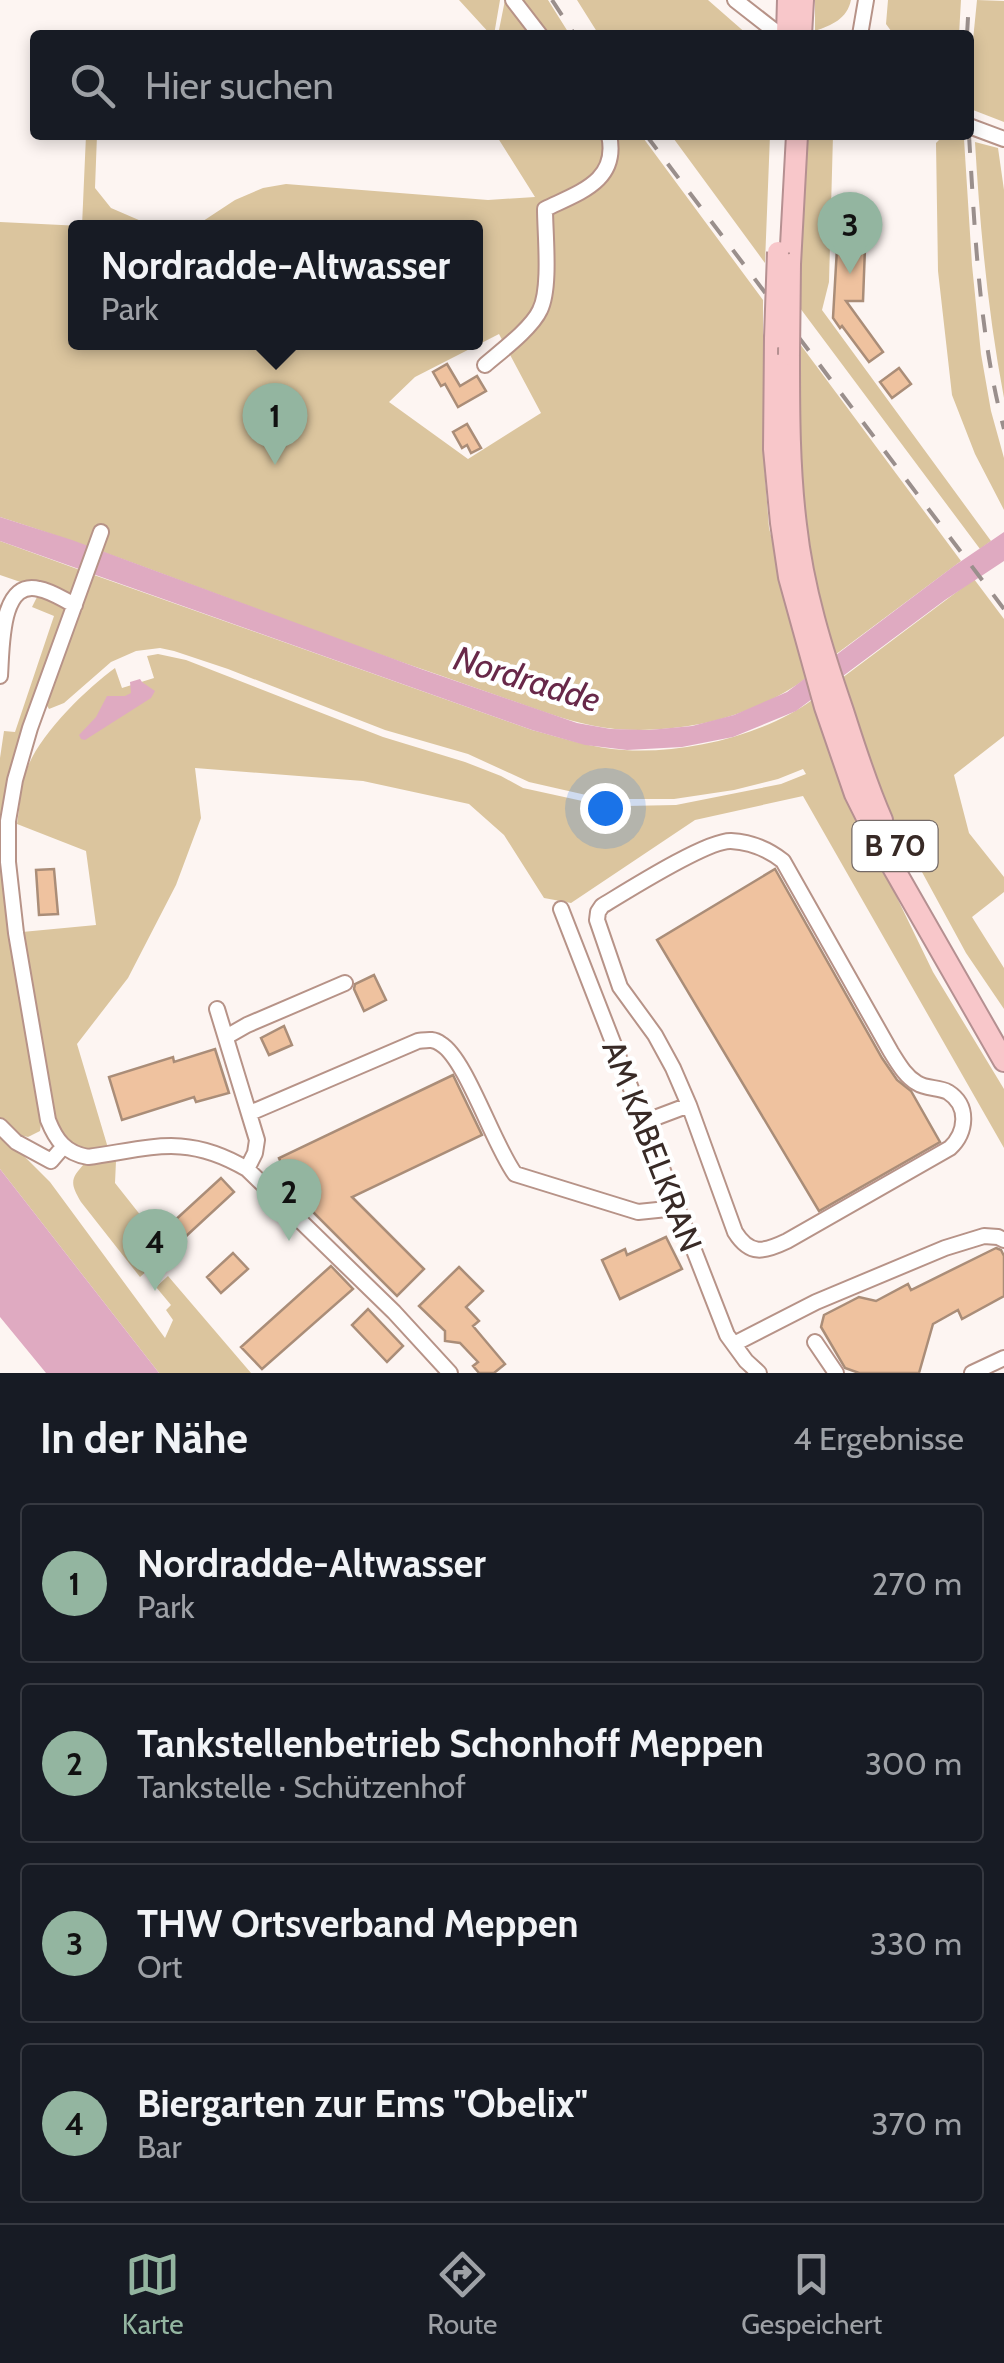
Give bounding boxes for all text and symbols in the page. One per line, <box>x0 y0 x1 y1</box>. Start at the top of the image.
search box <box>30 30 974 140</box>
icon: search <box>65 58 120 113</box>
text: Hier suchen <box>145 62 334 109</box>
pin: 3 <box>818 192 882 274</box>
popup <box>68 220 483 350</box>
text: Nordradde-Altwasser <box>101 242 450 289</box>
text: Park <box>101 289 159 328</box>
pin: 1 <box>242 382 308 465</box>
water label: Nordradde <box>449 636 606 721</box>
your location <box>580 783 631 834</box>
road number: B 70 <box>852 821 938 871</box>
street label: AM KABELKRAN <box>594 1035 711 1257</box>
pin: 2 <box>256 1158 322 1241</box>
pin: 4 <box>122 1208 188 1291</box>
text: In der Nähe <box>40 1412 248 1464</box>
text: 4 Ergebnisse <box>793 1419 964 1458</box>
text: Nordradde-Altwasser <box>137 1540 486 1587</box>
text: 1 <box>69 1564 80 1603</box>
text: 270 m <box>872 1564 962 1603</box>
text: Park <box>137 1587 195 1626</box>
text: Tankstellenbetrieb Schonhoff Meppen <box>137 1720 764 1767</box>
text: 2 <box>66 1744 83 1783</box>
text: 300 m <box>865 1744 962 1783</box>
text: Tankstelle · Schützenhof <box>137 1767 466 1806</box>
text: THW Ortsverband Meppen <box>137 1900 578 1947</box>
text: 3 <box>66 1924 83 1963</box>
text: 330 m <box>870 1924 962 1963</box>
text: Ort <box>137 1947 182 1986</box>
text: Biergarten zur Ems "Obelix" <box>137 2080 588 2127</box>
text: 4 <box>65 2104 84 2143</box>
text: 370 m <box>871 2104 962 2143</box>
text: Bar <box>137 2127 182 2166</box>
tab: Karte <box>122 2247 184 2341</box>
tab: Route <box>427 2247 497 2341</box>
tab: Gespeichert <box>741 2247 882 2341</box>

